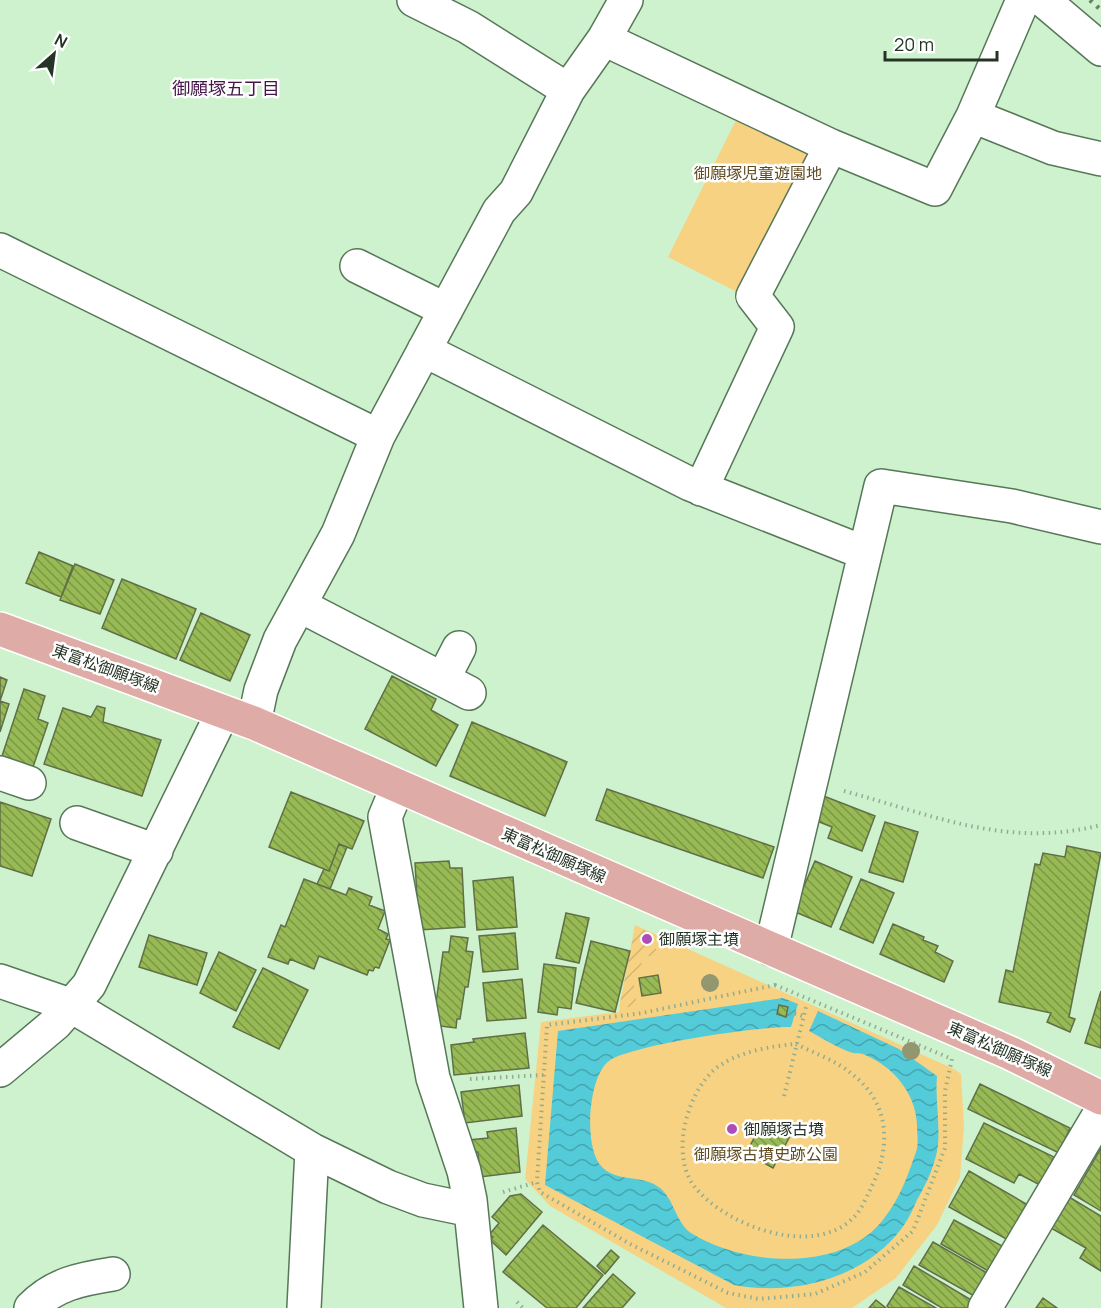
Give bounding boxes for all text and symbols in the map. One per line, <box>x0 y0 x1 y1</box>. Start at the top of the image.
north arrow <box>24 24 84 84</box>
scale bar <box>885 24 998 62</box>
text: N <box>51 28 71 53</box>
text: 20 m <box>894 32 934 56</box>
district label: 御願塚五丁目 <box>172 76 280 100</box>
park label: 御願塚児童遊園地 <box>694 162 822 184</box>
street label: 東富松御願塚線 <box>50 639 162 697</box>
street label: 東富松御願塚線 <box>498 822 610 888</box>
place label: 御願塚主墳 <box>659 928 739 950</box>
marker: 御願塚主墳 <box>640 932 654 946</box>
street label: 東富松御願塚線 <box>944 1016 1056 1082</box>
place label: 御願塚古墳 <box>744 1118 824 1140</box>
marker: 御願塚古墳 <box>725 1122 739 1136</box>
park label: 御願塚古墳史跡公園 <box>694 1143 838 1165</box>

